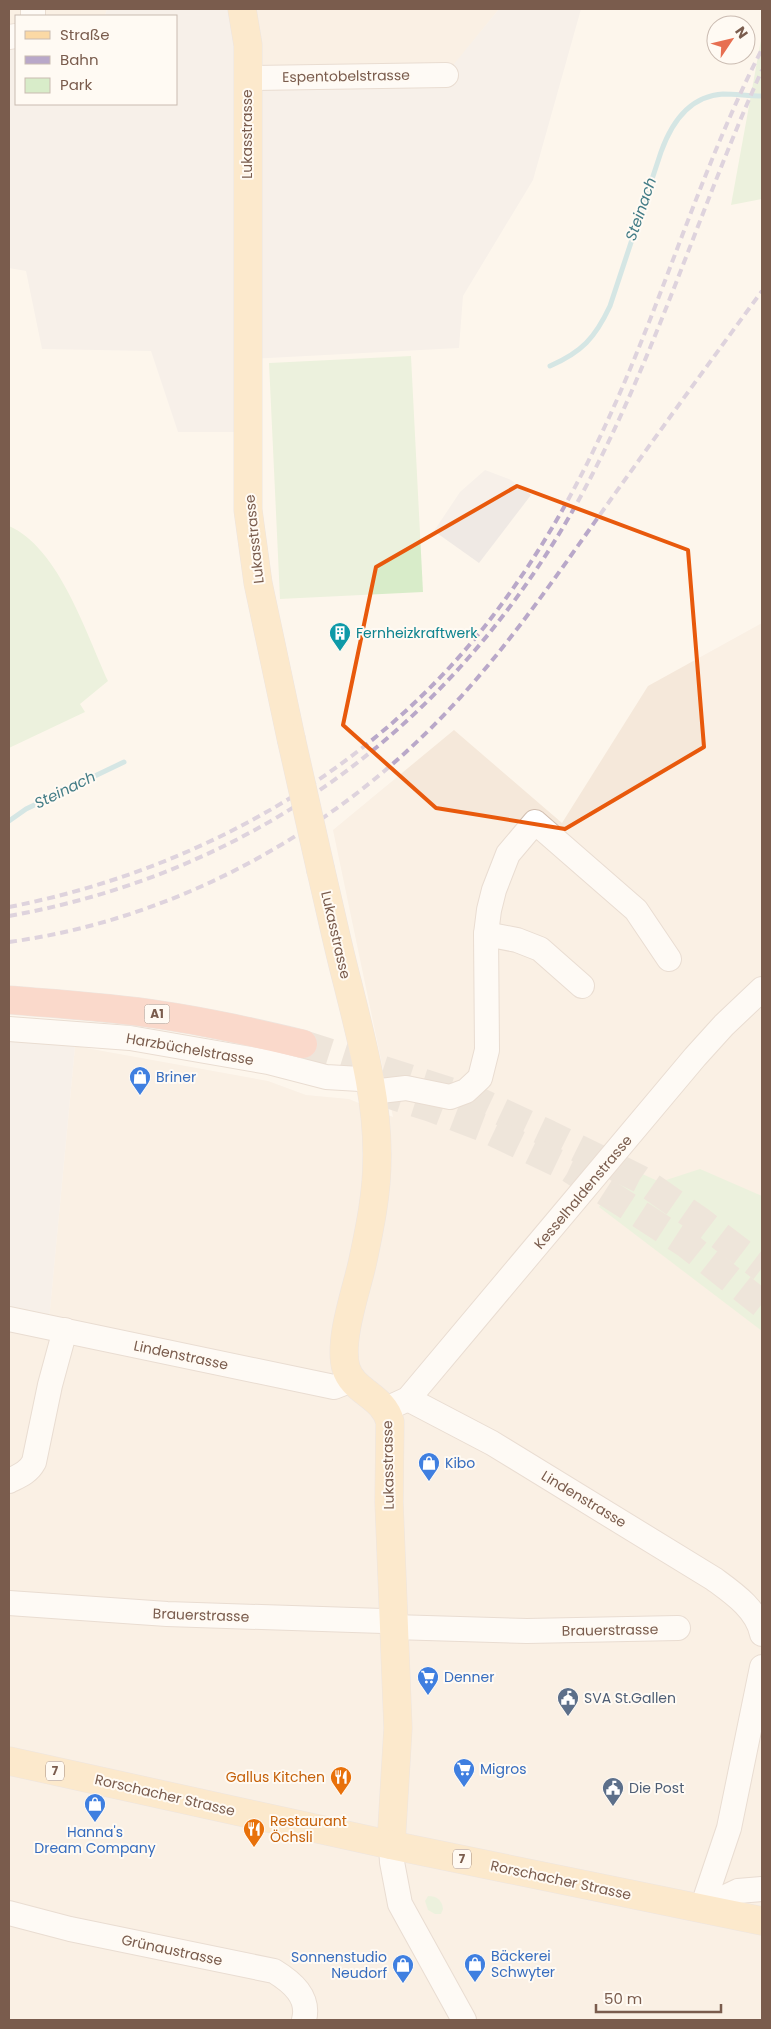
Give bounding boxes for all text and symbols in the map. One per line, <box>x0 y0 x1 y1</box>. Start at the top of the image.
legend <box>15 15 178 105</box>
north arrow <box>706 15 756 65</box>
text: N <box>730 22 753 43</box>
text: Straße <box>60 24 110 45</box>
text: Bahn <box>60 49 99 70</box>
street label: Espentobelstrasse <box>282 65 410 87</box>
text: Park <box>60 74 92 95</box>
street label: Lukasstrasse <box>237 89 257 179</box>
water label: Steinach <box>620 174 661 243</box>
street label: Lukasstrasse <box>239 493 269 584</box>
building icon: Fernheizkraftwerk <box>328 621 352 652</box>
place label: Fernheizkraftwerk <box>356 623 478 643</box>
water label: Steinach <box>31 766 99 813</box>
street label: Lukasstrasse <box>316 889 356 981</box>
road number: A1 <box>144 1004 170 1024</box>
street label: Harzbüchelstrasse <box>125 1028 256 1070</box>
shop icon: Briner <box>128 1065 152 1096</box>
place label: Briner <box>156 1067 196 1087</box>
street label: Kesselhaldenstrasse <box>529 1130 637 1253</box>
street label: Lindenstrasse <box>132 1335 230 1375</box>
street label: Lukasstrasse <box>377 1420 399 1510</box>
shop icon: Kibo <box>417 1451 441 1482</box>
place label: Kibo <box>445 1453 475 1473</box>
street label: Lindenstrasse <box>538 1466 631 1532</box>
street label: Brauerstrasse <box>152 1603 250 1627</box>
street label: Brauerstrasse <box>562 1619 659 1641</box>
supermarket icon: Denner <box>416 1665 440 1696</box>
place label: Denner <box>444 1667 494 1687</box>
public building icon: SVA St.Gallen <box>556 1686 580 1717</box>
place label: SVA St.Gallen <box>584 1688 676 1708</box>
supermarket icon: Migros <box>452 1757 476 1788</box>
place label: Migros <box>480 1759 526 1779</box>
road number: 7 <box>46 1762 64 1780</box>
restaurant icon: Gallus Kitchen <box>329 1765 353 1796</box>
place label: Gallus Kitchen <box>226 1767 325 1787</box>
street label: Rorschacher Strasse <box>93 1769 237 1821</box>
public building icon: Die Post <box>601 1776 625 1807</box>
place label: Die Post <box>629 1778 684 1798</box>
shop icon: Hanna's Dream Company <box>83 1792 107 1823</box>
place label: Restaurant Öchsli <box>270 1811 347 1847</box>
restaurant icon: Restaurant Öchsli <box>242 1817 266 1848</box>
place label: Hanna's Dream Company <box>34 1822 156 1858</box>
road number: 7 <box>453 1850 471 1868</box>
street label: Rorschacher Strasse <box>489 1855 633 1905</box>
street label: Grünaustrasse <box>120 1930 225 1971</box>
place label: Bäckerei Schwyter <box>491 1946 555 1982</box>
place label: Sonnenstudio Neudorf <box>291 1947 387 1983</box>
shop icon: Bäckerei Schwyter <box>463 1952 487 1983</box>
shop icon: Sonnenstudio Neudorf <box>391 1953 415 1984</box>
scale bar <box>596 1982 721 2014</box>
text: 50 m <box>604 1988 642 2009</box>

